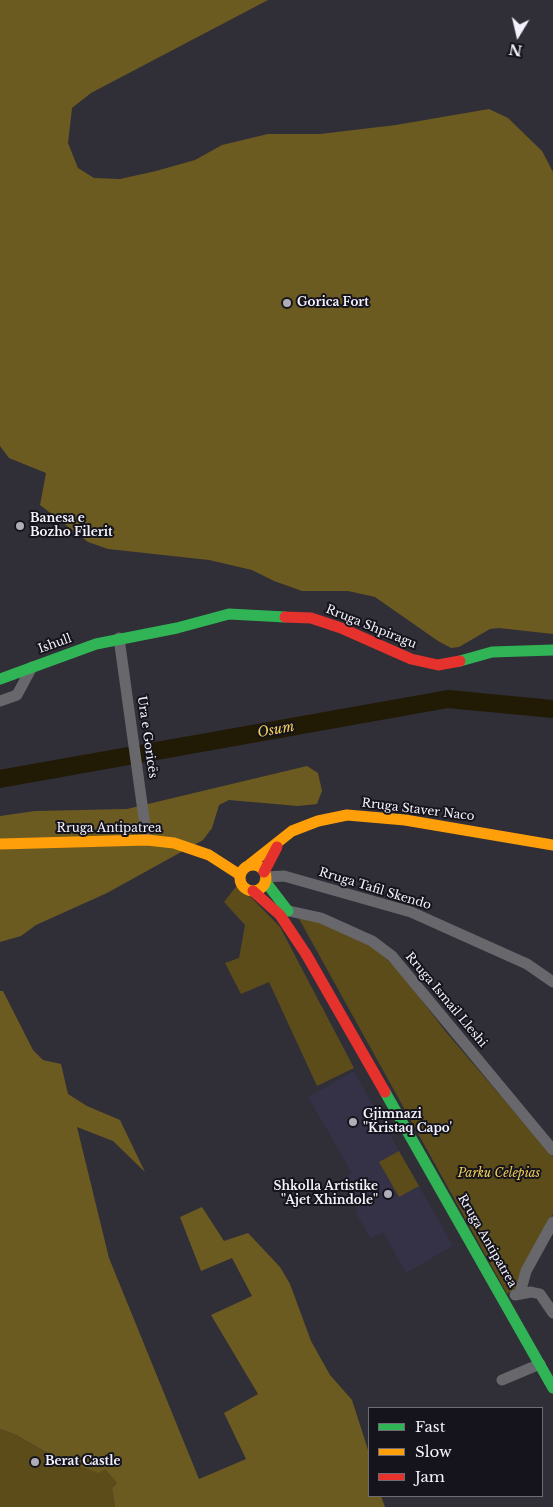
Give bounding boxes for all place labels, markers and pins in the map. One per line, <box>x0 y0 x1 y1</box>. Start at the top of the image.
place label: Gorica Fort <box>297 296 369 310</box>
marker: Gorica Fort <box>281 297 293 309</box>
place label: Banesa e Bozho Filerit <box>30 512 113 540</box>
marker: Banesa e Bozho Filerit <box>14 520 26 532</box>
place label: Gjimnazi ''Kristaq Capo' <box>363 1108 452 1136</box>
marker: Gjimnazi ''Kristaq Capo' <box>347 1116 359 1128</box>
place label: Shkolla Artistike ''Ajet Xhindole'' <box>274 1180 378 1208</box>
marker: Shkolla Artistike ''Ajet Xhindole'' <box>382 1188 394 1200</box>
place label: Berat Castle <box>45 1455 120 1469</box>
marker: Berat Castle <box>29 1456 41 1468</box>

